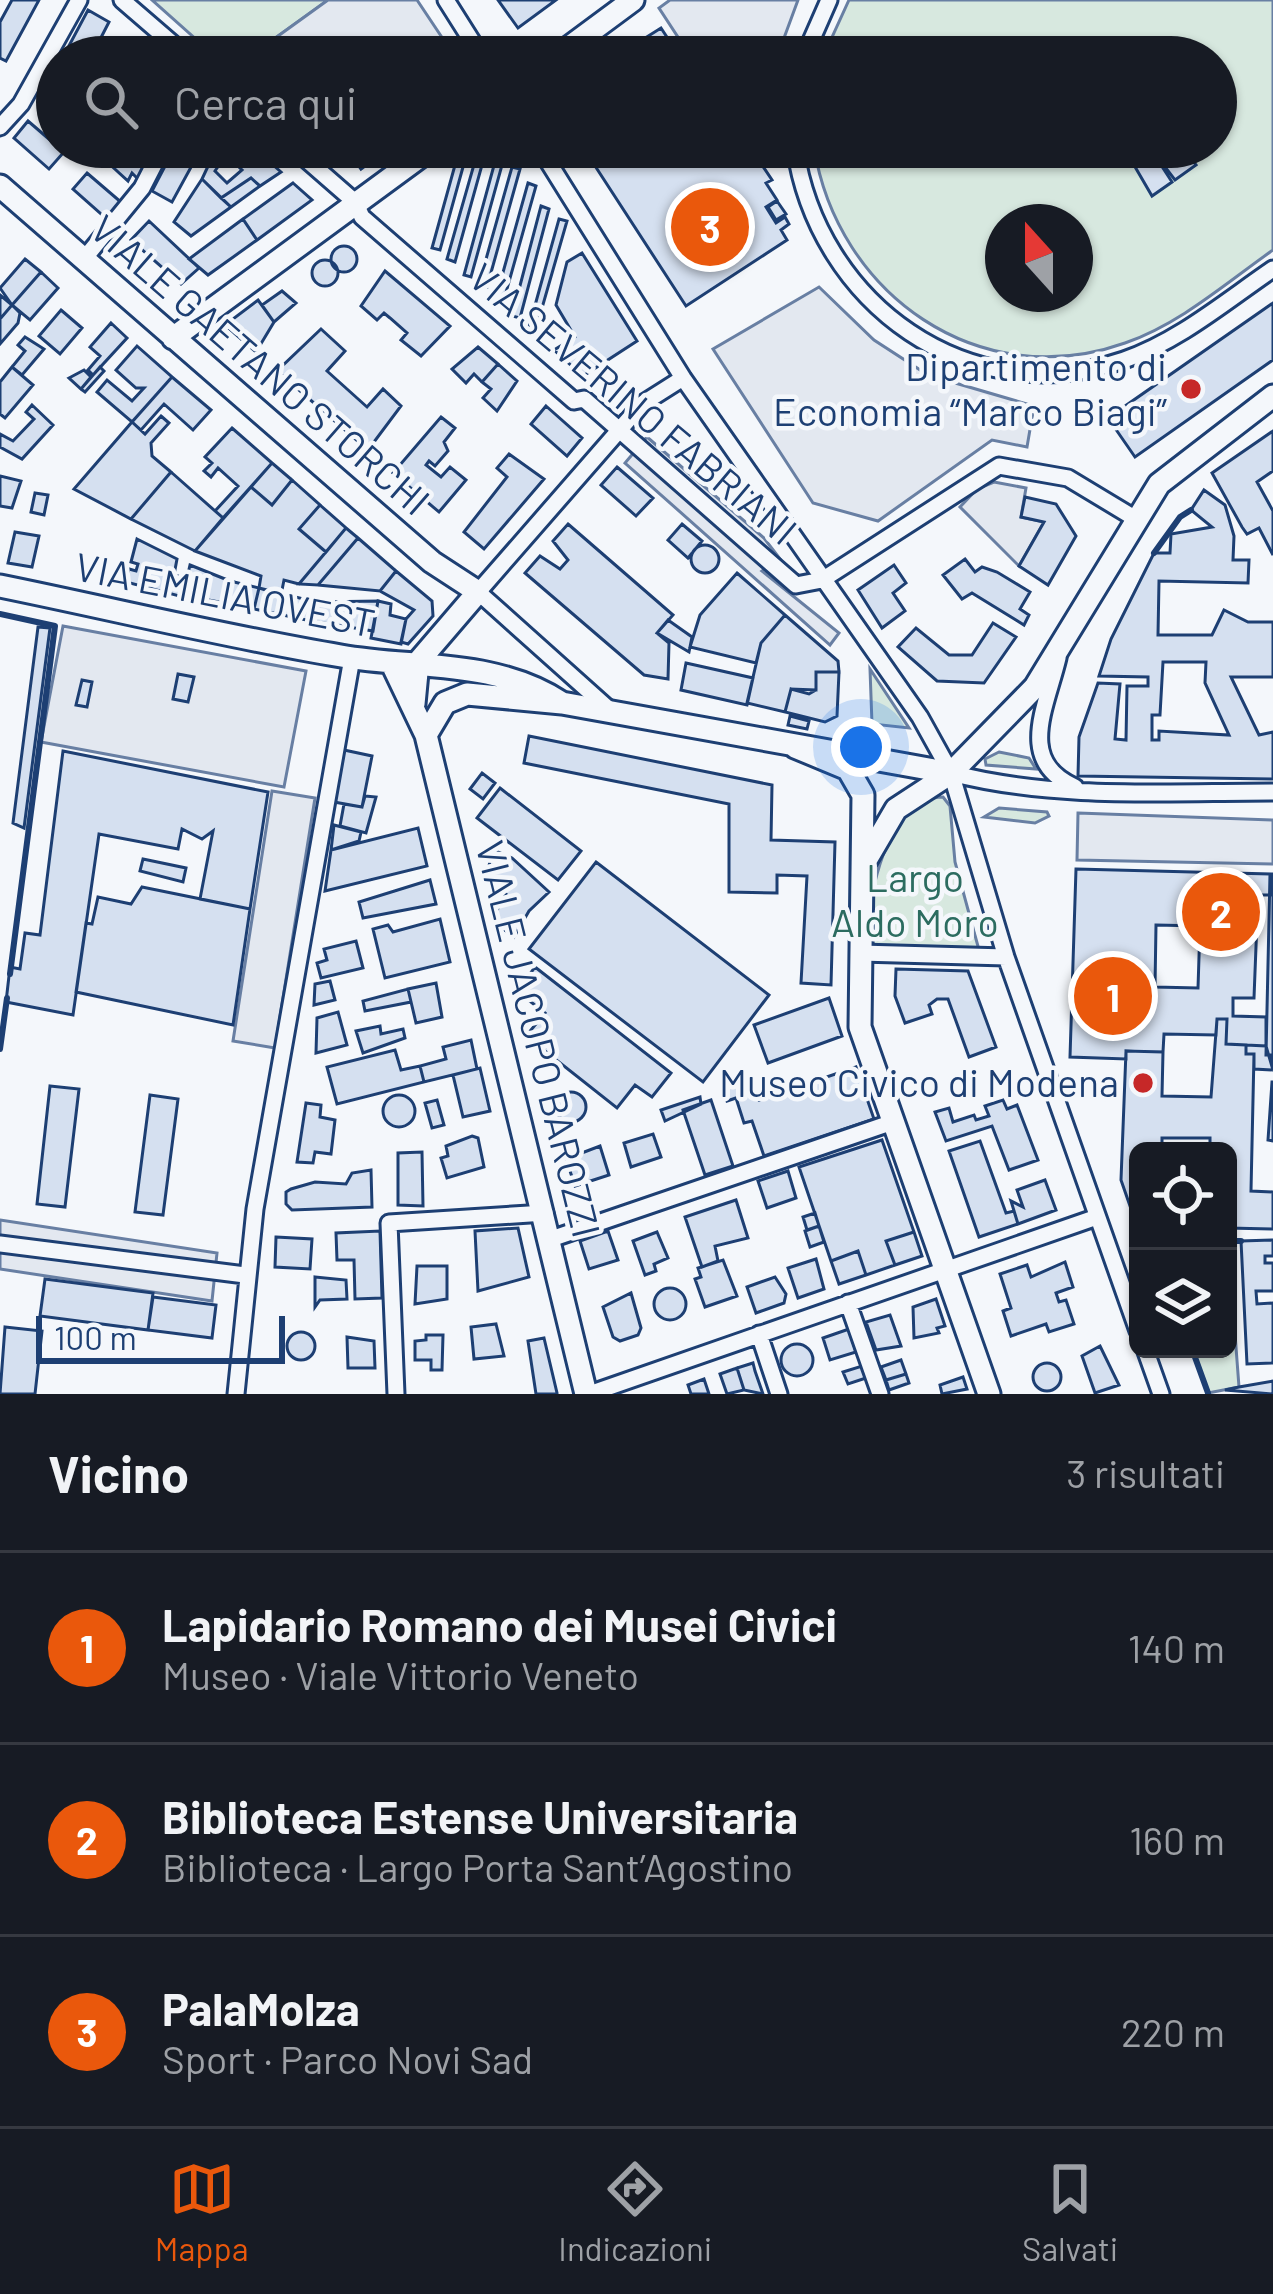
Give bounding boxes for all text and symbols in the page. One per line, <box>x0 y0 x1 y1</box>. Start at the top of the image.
search box <box>36 36 1237 168</box>
icon: search <box>78 69 144 135</box>
text: Cerca qui <box>174 75 357 129</box>
pin: 3 <box>671 182 749 272</box>
street label: VIALE GAETANO STORCHI <box>82 204 440 524</box>
north arrow <box>985 204 1093 312</box>
street label: VIA SEVERINO FABRIANI <box>461 252 807 553</box>
place label: Dipartimento di Economia “Marco Biagi” <box>773 342 1168 434</box>
marker: Dipartimento di Economia “Marco Biagi” <box>1178 376 1204 402</box>
street label: VIA EMILIA OVEST <box>72 541 379 646</box>
your location <box>831 717 891 777</box>
street label: VIALE JACOPO BAROZZI <box>467 835 611 1242</box>
park label: Largo Aldo Moro <box>831 853 999 945</box>
pin: 2 <box>1182 867 1260 957</box>
pin: 1 <box>1074 951 1152 1041</box>
place label: Museo Civico di Modena <box>719 1058 1119 1105</box>
marker: Museo Civico di Modena <box>1130 1070 1156 1096</box>
map controls <box>1129 1142 1237 1358</box>
button: locate <box>1129 1142 1237 1250</box>
button: layers <box>1129 1250 1237 1358</box>
scale bar <box>36 1310 285 1363</box>
text: 100 m <box>54 1317 137 1357</box>
text: Vicino <box>48 1442 189 1503</box>
text: 3 risultati <box>1066 1449 1225 1496</box>
text: Lapidario Romano dei Musei Civici <box>162 1597 837 1651</box>
text: 1 <box>80 1624 94 1671</box>
text: 140 m <box>1128 1624 1225 1671</box>
text: Museo · Viale Vittorio Veneto <box>162 1651 639 1698</box>
text: Biblioteca Estense Universitaria <box>162 1789 798 1843</box>
text: 2 <box>76 1816 98 1863</box>
text: 160 m <box>1129 1816 1225 1863</box>
text: Biblioteca · Largo Porta Sant’Agostino <box>162 1843 793 1890</box>
text: PalaMolza <box>162 1981 360 2035</box>
text: 3 <box>76 2008 98 2055</box>
text: 220 m <box>1121 2008 1225 2055</box>
text: Sport · Parco Novi Sad <box>162 2035 533 2082</box>
tab: Mappa <box>155 2156 249 2268</box>
tab: Indicazioni <box>558 2156 712 2268</box>
tab: Salvati <box>1022 2156 1118 2268</box>

